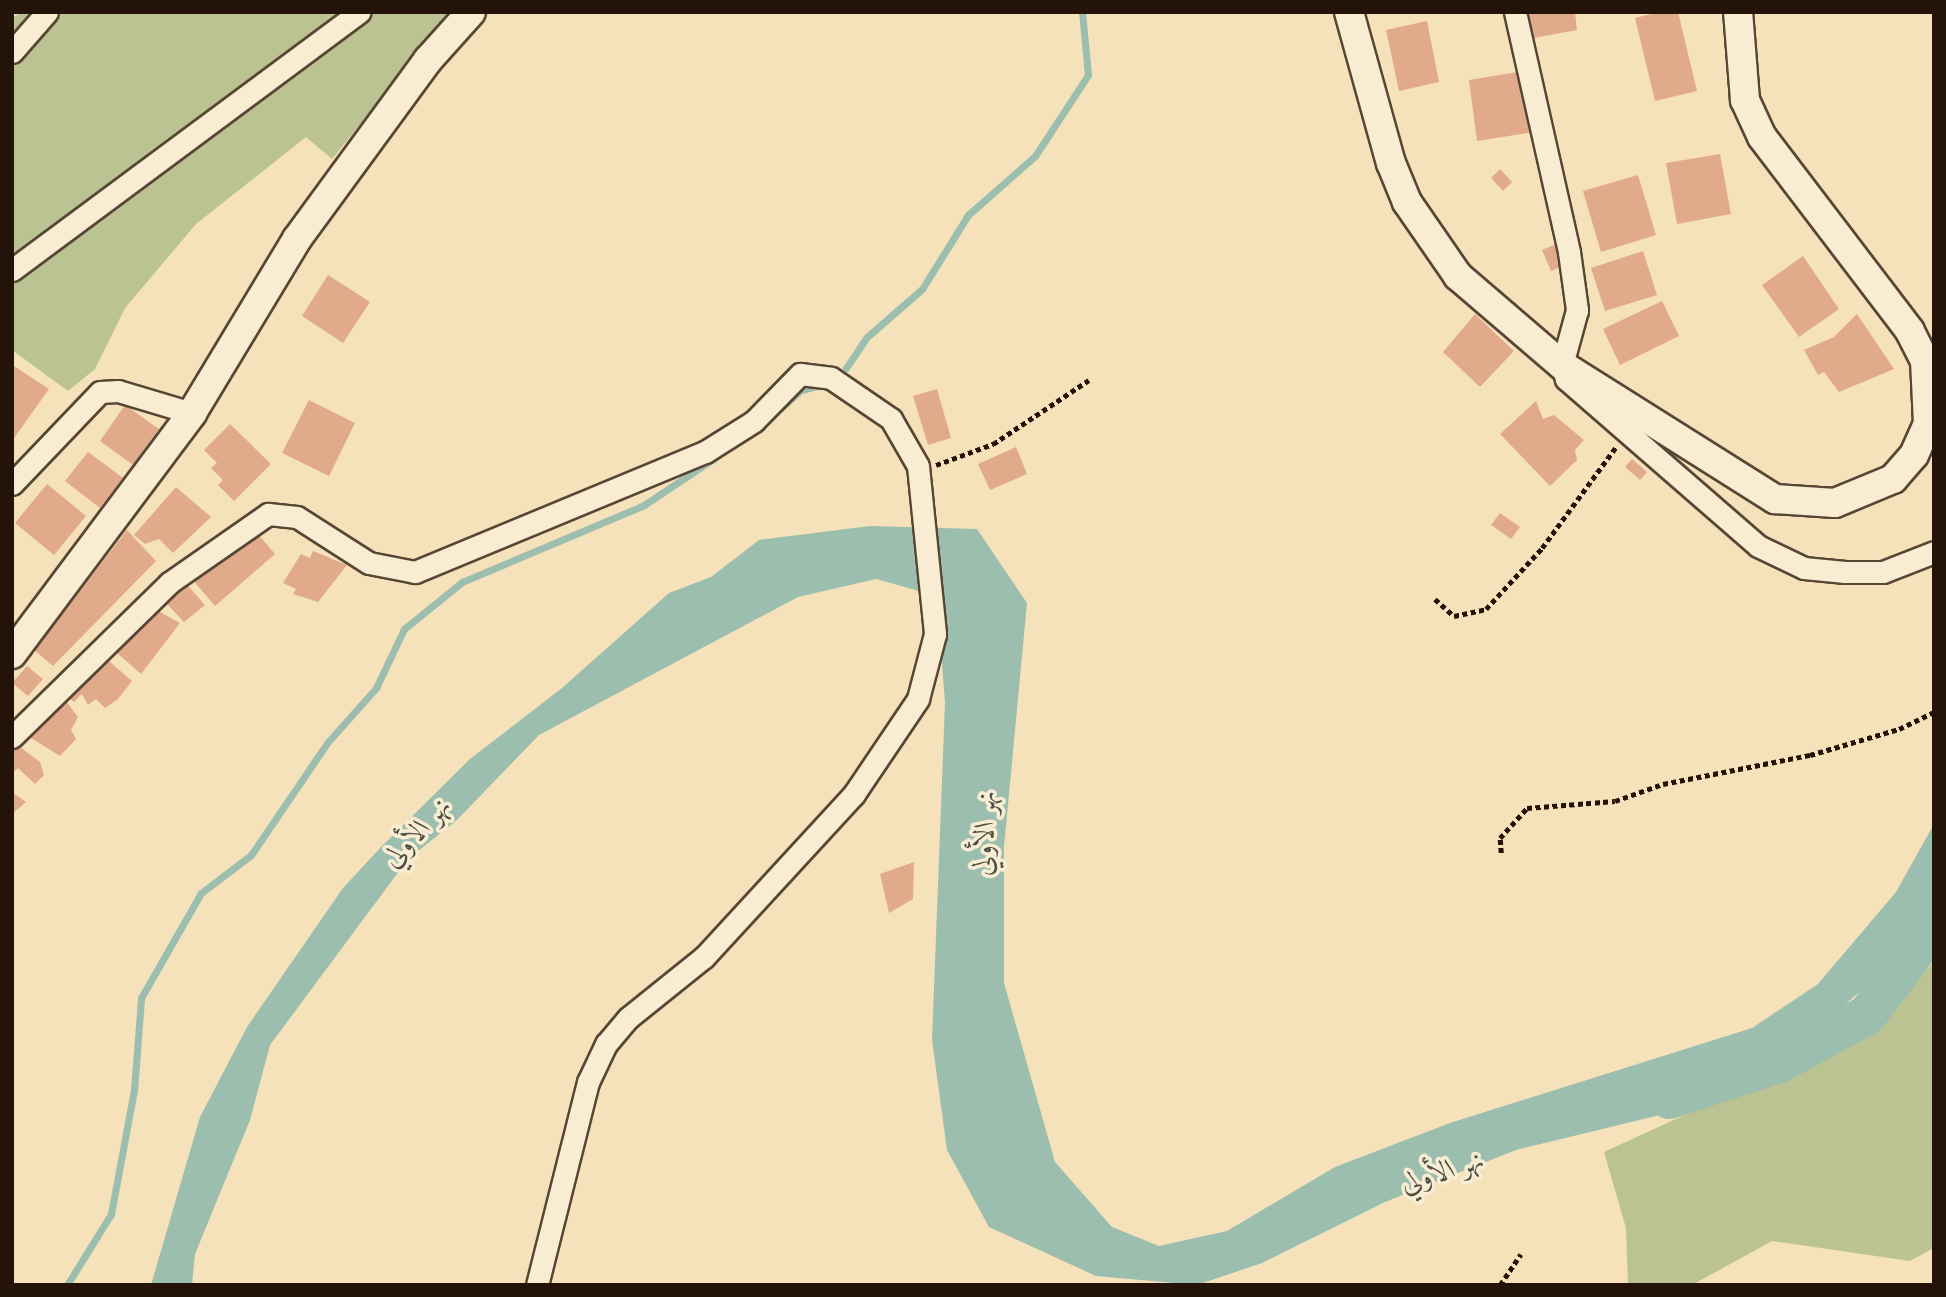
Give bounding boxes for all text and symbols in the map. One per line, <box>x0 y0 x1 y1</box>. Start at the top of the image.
water label: نهر الأولي <box>967 789 1005 877</box>
water label: نهر الأولي <box>376 790 460 876</box>
water label: نهر الأولي <box>1397 1144 1489 1202</box>

